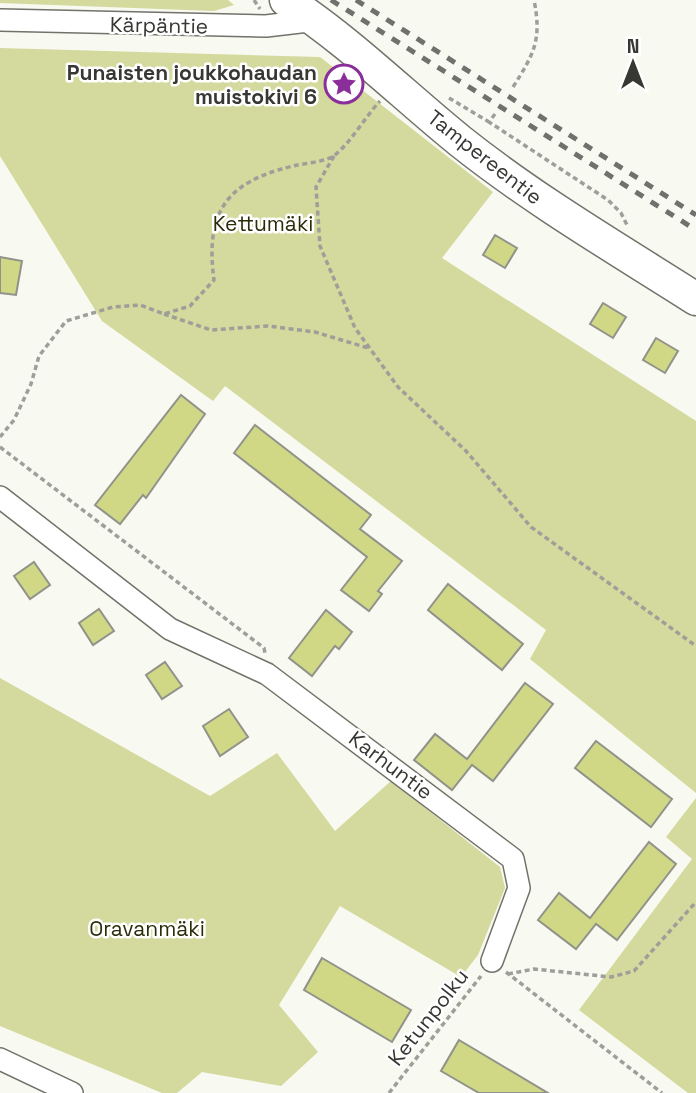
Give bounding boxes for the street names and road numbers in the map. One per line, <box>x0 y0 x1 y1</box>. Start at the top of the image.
street label: Kärpäntie <box>110 11 208 39</box>
street label: Tampereentie <box>422 104 548 210</box>
street label: Karhuntie <box>344 725 438 805</box>
street label: Ketunpolku <box>382 963 474 1071</box>

